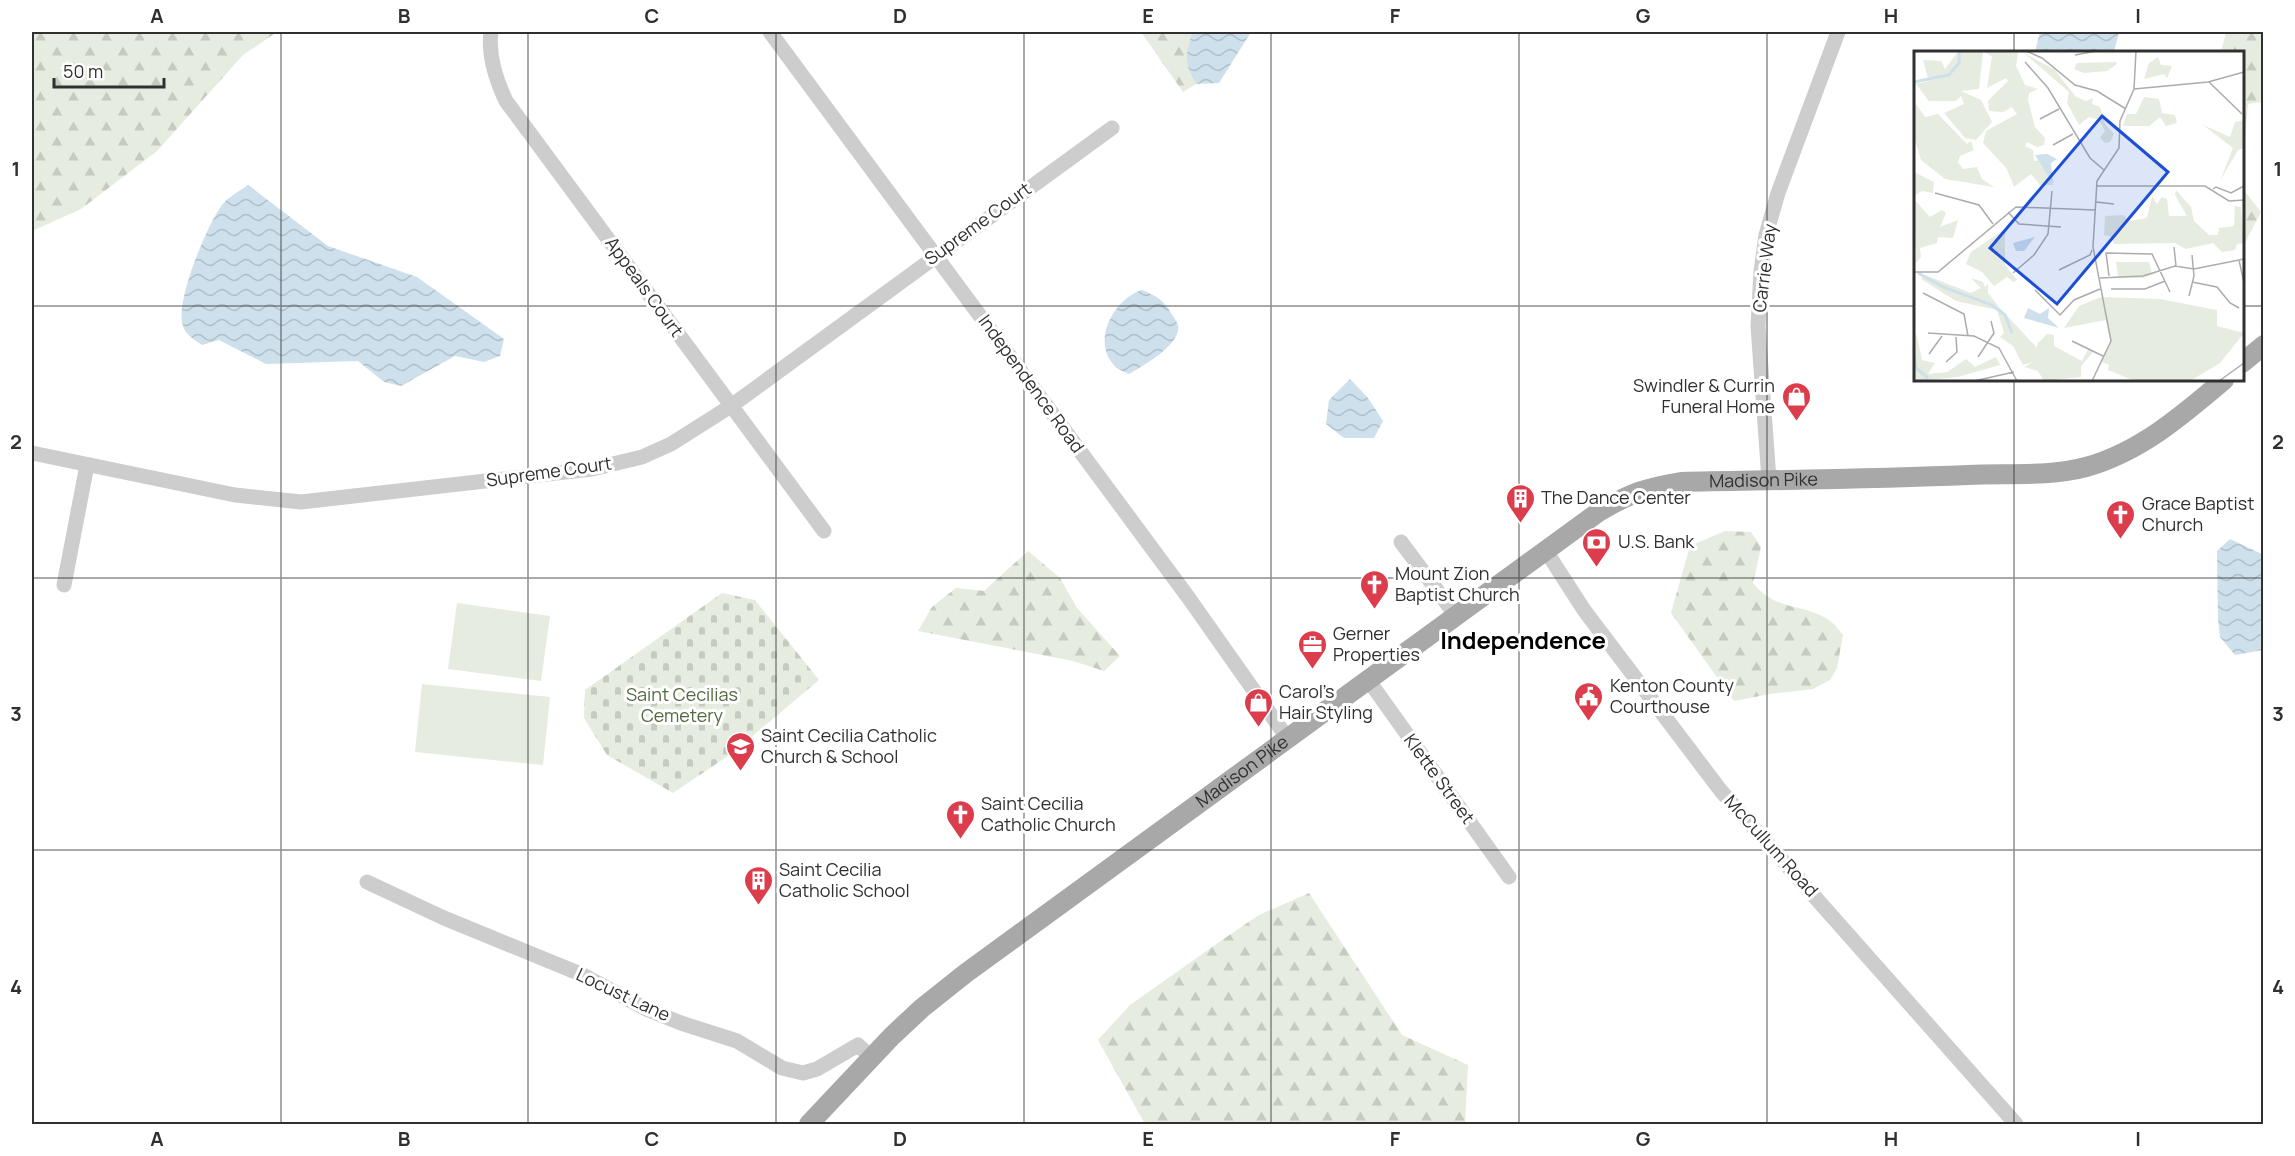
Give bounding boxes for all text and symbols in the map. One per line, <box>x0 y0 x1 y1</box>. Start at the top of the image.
text: A <box>150 2 164 29</box>
text: B <box>398 2 411 29</box>
text: C <box>645 2 659 29</box>
text: D <box>893 2 907 29</box>
text: E <box>1142 2 1154 29</box>
text: F <box>1390 2 1401 29</box>
text: G <box>1636 2 1651 29</box>
text: H <box>1884 2 1898 29</box>
text: I <box>2135 2 2141 29</box>
scale bar <box>54 51 164 89</box>
inset map <box>1914 51 2244 381</box>
text: 50 m <box>63 59 103 83</box>
text: 1 <box>12 155 20 182</box>
text: 1 <box>2274 155 2282 182</box>
street label: Supreme Court <box>919 176 1036 270</box>
street label: Carrie Way <box>1747 222 1781 314</box>
street label: Appeals Court <box>600 232 689 341</box>
street label: Independence Road <box>974 309 1090 457</box>
place label: Swindler & Currin Funeral Home <box>1633 373 1775 418</box>
shop icon: Swindler & Currin Funeral Home <box>1780 380 1812 422</box>
text: 2 <box>10 428 22 455</box>
text: 2 <box>2272 428 2284 455</box>
street label: Supreme Court <box>485 450 613 492</box>
street label: Madison Pike <box>1709 466 1818 492</box>
building icon: The Dance Center <box>1504 482 1536 524</box>
place label: The Dance Center <box>1541 485 1691 509</box>
place label: Grace Baptist Church <box>2142 491 2254 536</box>
church icon: Grace Baptist Church <box>2105 498 2137 540</box>
bank icon: U.S. Bank <box>1581 526 1613 568</box>
place label: U.S. Bank <box>1618 529 1695 553</box>
place label: Mount Zion Baptist Church <box>1395 561 1520 606</box>
church icon: Mount Zion Baptist Church <box>1358 568 1390 610</box>
place label: Gerner Properties <box>1333 621 1420 666</box>
district label: Independence <box>1440 623 1606 656</box>
office icon: Gerner Properties <box>1296 628 1328 670</box>
place label: Kenton County Courthouse <box>1610 673 1735 718</box>
place label: Carol’s Hair Styling <box>1279 679 1373 724</box>
public building icon: Kenton County Courthouse <box>1573 680 1605 722</box>
park label: Saint Cecilias Cemetery <box>626 682 738 727</box>
shop icon: Carol’s Hair Styling <box>1242 686 1274 728</box>
text: 3 <box>10 700 22 727</box>
text: 3 <box>2272 700 2284 727</box>
place label: Saint Cecilia Catholic Church & School <box>761 723 937 768</box>
street label: Madison Pike <box>1191 729 1293 813</box>
street label: Klette Street <box>1399 729 1481 828</box>
school or university icon: Saint Cecilia Catholic Church & School <box>724 730 756 772</box>
street label: McCullum Road <box>1720 789 1824 901</box>
place label: Saint Cecilia Catholic Church <box>981 791 1116 836</box>
church icon: Saint Cecilia Catholic Church <box>944 798 976 840</box>
place label: Saint Cecilia Catholic School <box>779 857 910 902</box>
building icon: Saint Cecilia Catholic School <box>742 864 774 906</box>
street label: Locust Lane <box>573 962 674 1026</box>
text: 4 <box>10 973 22 1000</box>
text: 4 <box>2272 973 2284 1000</box>
text: A <box>150 1125 164 1152</box>
text: B <box>398 1125 411 1152</box>
text: C <box>645 1125 659 1152</box>
text: D <box>893 1125 907 1152</box>
text: E <box>1142 1125 1154 1152</box>
text: F <box>1390 1125 1401 1152</box>
text: G <box>1636 1125 1651 1152</box>
text: H <box>1884 1125 1898 1152</box>
text: I <box>2135 1125 2141 1152</box>

